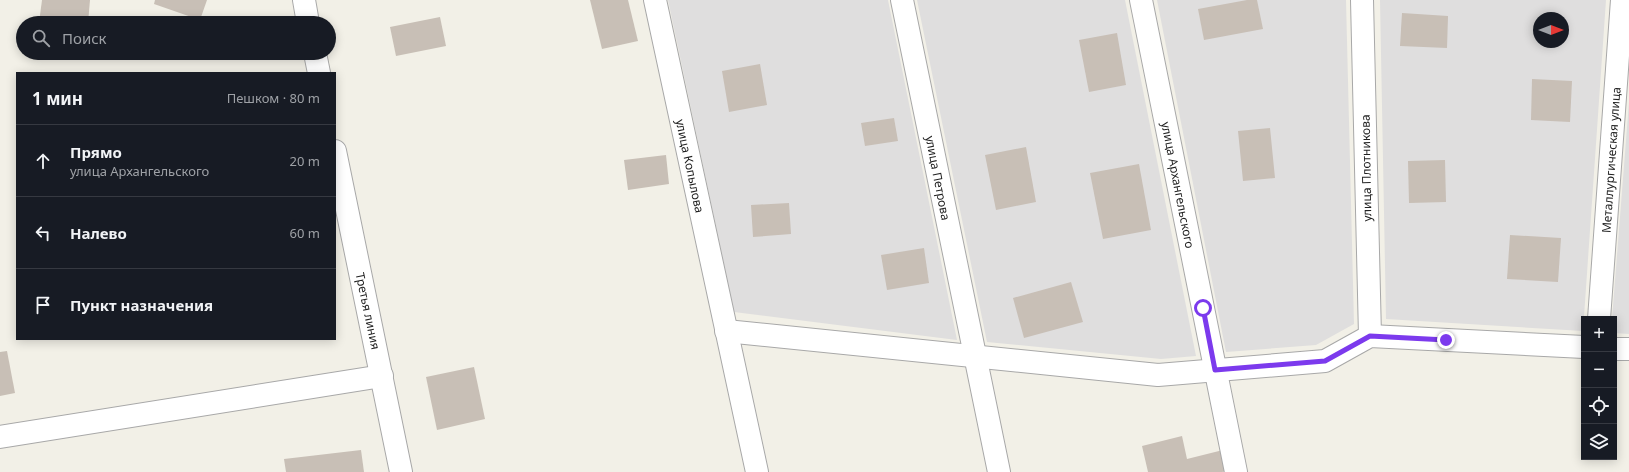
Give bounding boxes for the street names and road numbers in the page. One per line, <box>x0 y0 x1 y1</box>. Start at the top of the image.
street label: Металлургическая улица <box>1597 86 1625 234</box>
street label: улица Плотникова <box>1357 114 1375 222</box>
street label: улица Копылова <box>672 118 708 214</box>
street label: улица Архангельского <box>1157 120 1199 250</box>
street label: улица Петрова <box>921 134 955 222</box>
street label: Третья линия <box>352 271 384 351</box>

